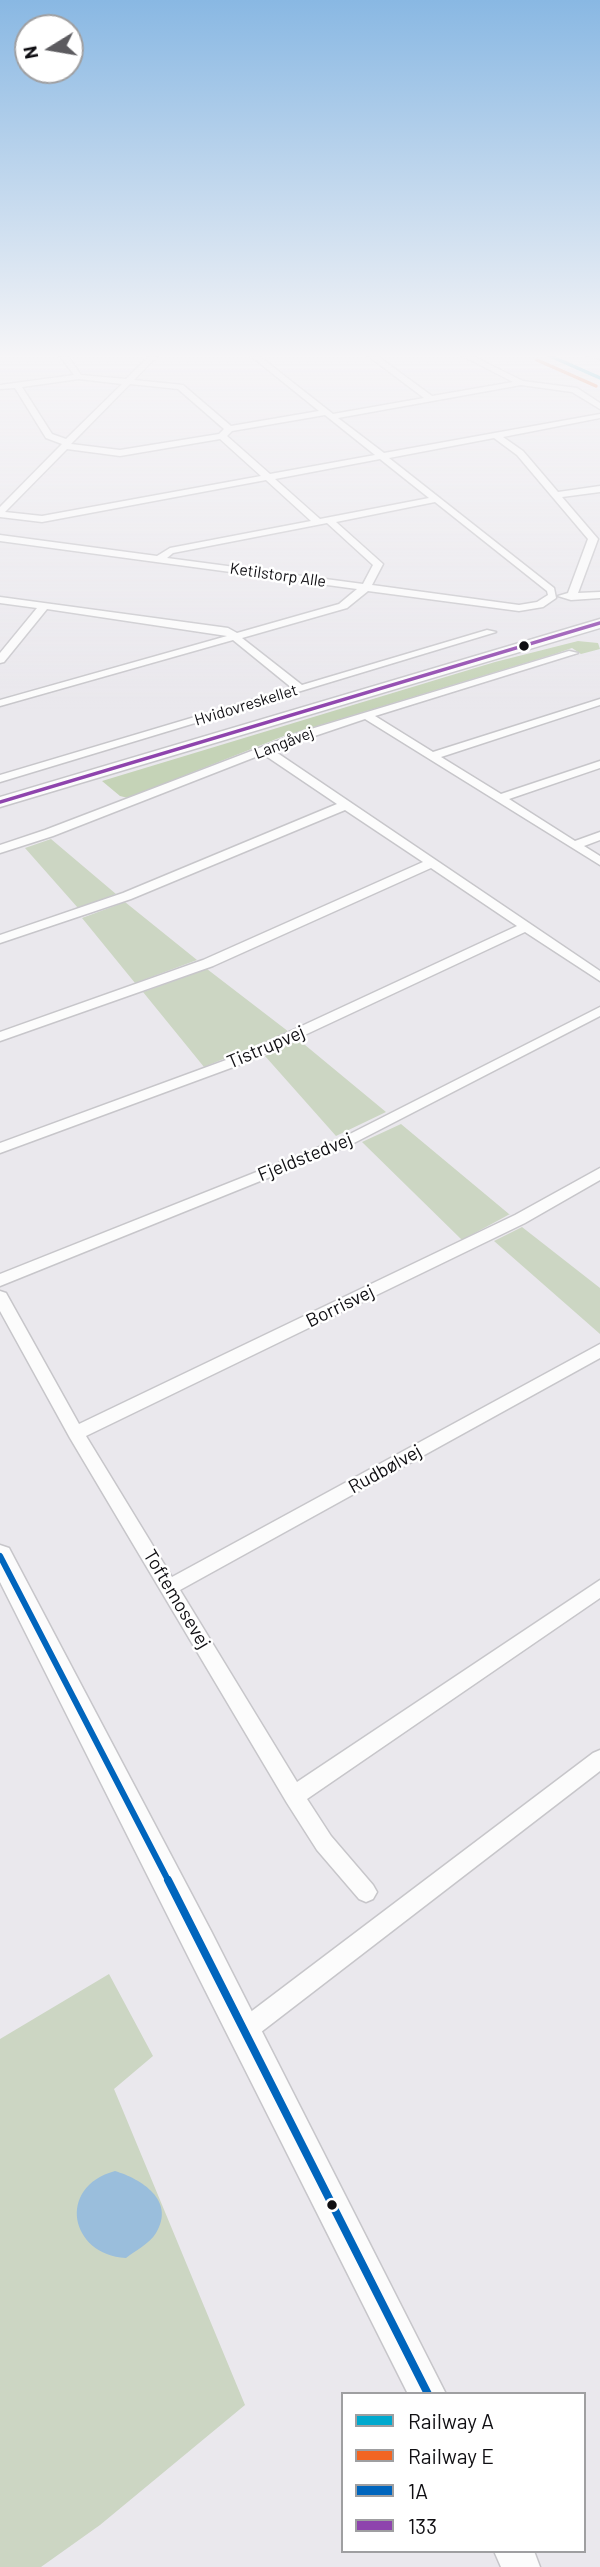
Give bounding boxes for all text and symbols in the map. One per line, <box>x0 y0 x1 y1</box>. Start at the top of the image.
north arrow <box>14 14 84 84</box>
text: N <box>17 44 42 61</box>
street label: Ketilstorp Alle <box>229 559 327 591</box>
unlabelled marker <box>517 639 531 653</box>
street label: Hvidovreskellet <box>192 680 300 730</box>
street label: Langåvej <box>252 723 316 763</box>
street label: Tistrupvej <box>224 1020 308 1074</box>
street label: Fjeldstedvej <box>254 1128 356 1186</box>
street label: Borrisvej <box>302 1280 378 1332</box>
street label: Rudbølvej <box>344 1440 426 1498</box>
street label: Toftemosevej <box>138 1545 216 1653</box>
unlabelled marker <box>325 2198 339 2212</box>
legend <box>341 2392 586 2553</box>
text: Railway A <box>408 2408 494 2433</box>
text: Railway E <box>408 2443 494 2468</box>
text: 1A <box>408 2478 428 2503</box>
text: 133 <box>408 2513 437 2538</box>

